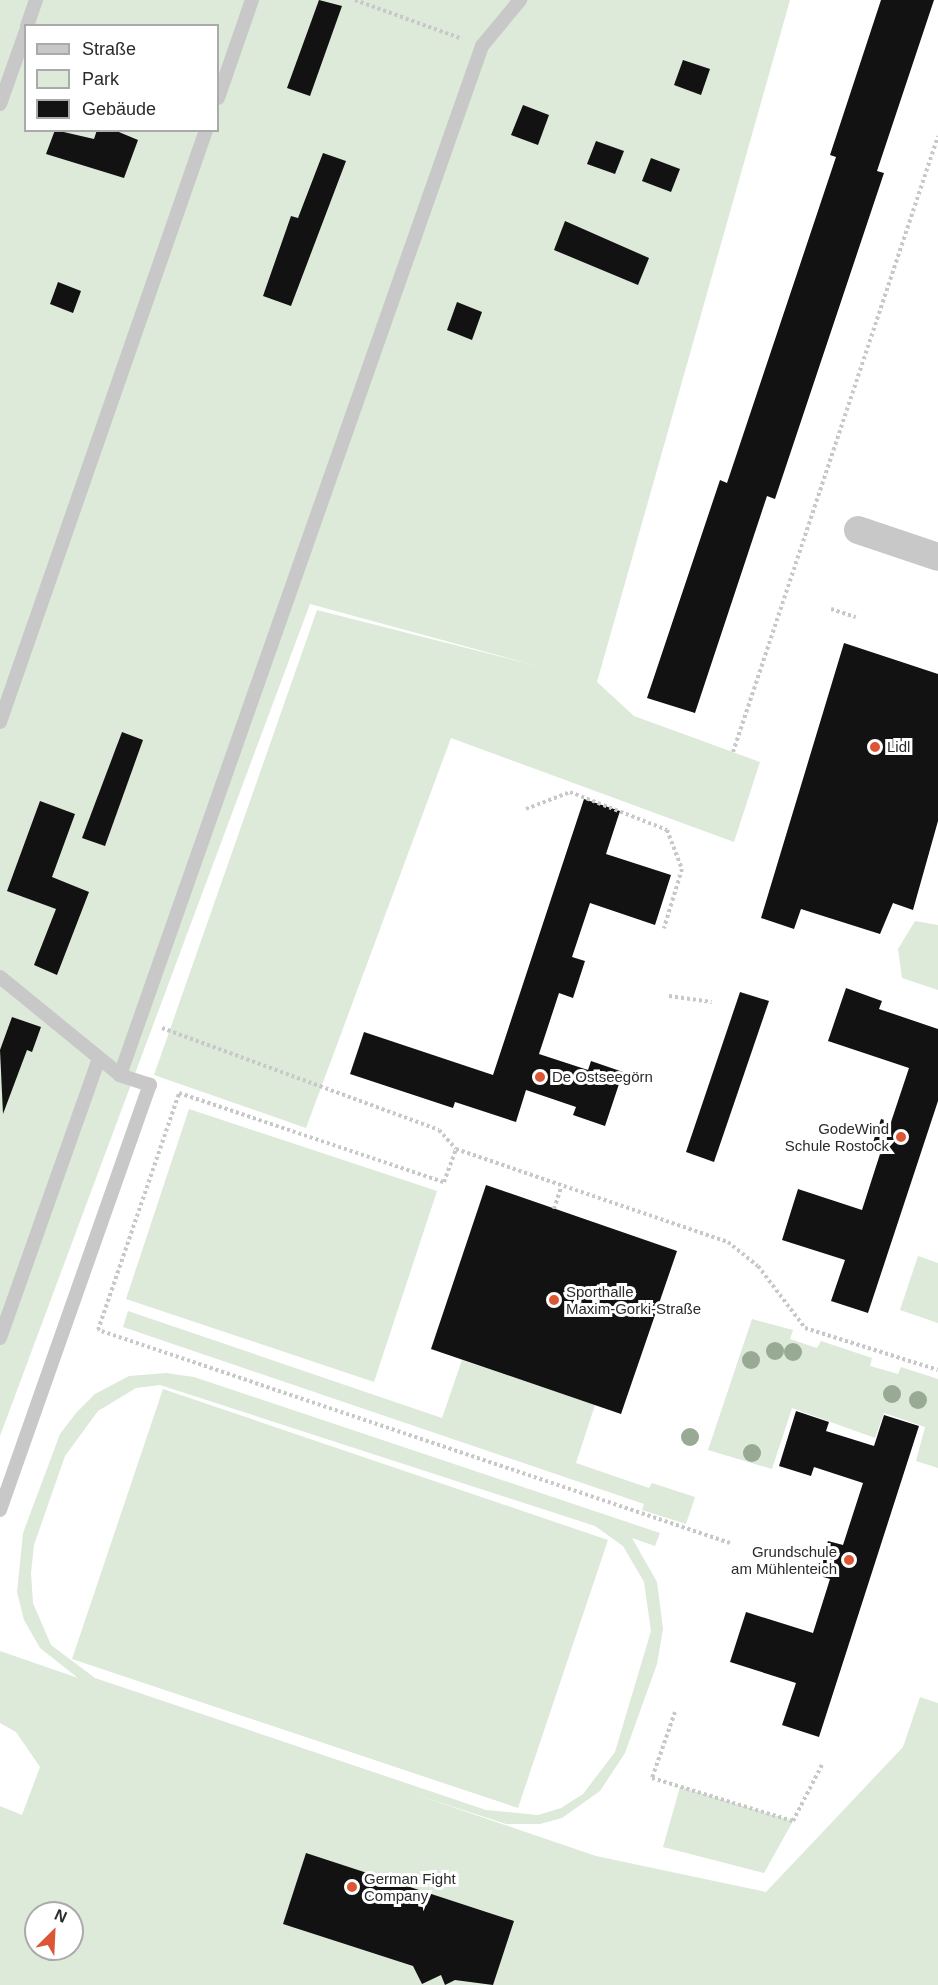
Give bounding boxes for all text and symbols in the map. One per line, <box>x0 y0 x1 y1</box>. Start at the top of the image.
legend <box>24 24 219 132</box>
text: Straße <box>82 39 136 59</box>
text: Park <box>82 69 119 89</box>
text: Gebäude <box>82 99 156 119</box>
place label: Lidl <box>887 738 910 756</box>
marker: Lidl <box>868 740 882 754</box>
place label: De Ostseegörn <box>552 1068 653 1086</box>
marker: De Ostseegörn <box>533 1070 547 1084</box>
place label: GodeWind Schule Rostock <box>785 1119 889 1154</box>
marker: GodeWind Schule Rostock <box>894 1130 908 1144</box>
place label: Sporthalle Maxim-Gorki-Straße <box>566 1282 701 1317</box>
marker: Sporthalle Maxim-Gorki-Straße <box>547 1293 561 1307</box>
place label: Grundschule am Mühlenteich <box>731 1542 837 1577</box>
marker: Grundschule am Mühlenteich <box>842 1553 856 1567</box>
place label: German Fight Company <box>364 1869 456 1904</box>
marker: German Fight Company <box>345 1880 359 1894</box>
north arrow <box>24 1901 84 1961</box>
text: N <box>52 1906 69 1926</box>

